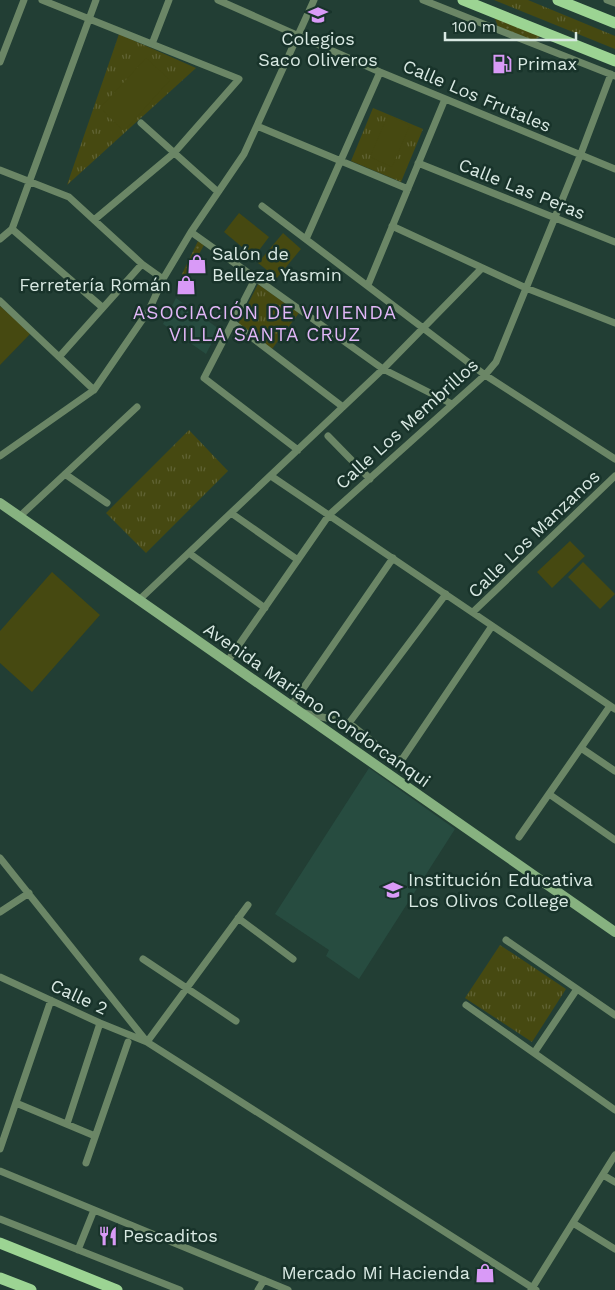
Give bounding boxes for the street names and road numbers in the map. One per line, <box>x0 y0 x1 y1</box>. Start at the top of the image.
street label: Calle Los Frutales <box>400 55 554 136</box>
street label: Calle Las Peras <box>456 154 589 223</box>
street label: Calle Los Membrillos <box>331 354 482 493</box>
street label: Calle Los Manzanos <box>463 465 604 602</box>
street label: Avenida Mariano Condorcanqui <box>200 618 435 791</box>
street label: Calle 2 <box>47 974 111 1019</box>

